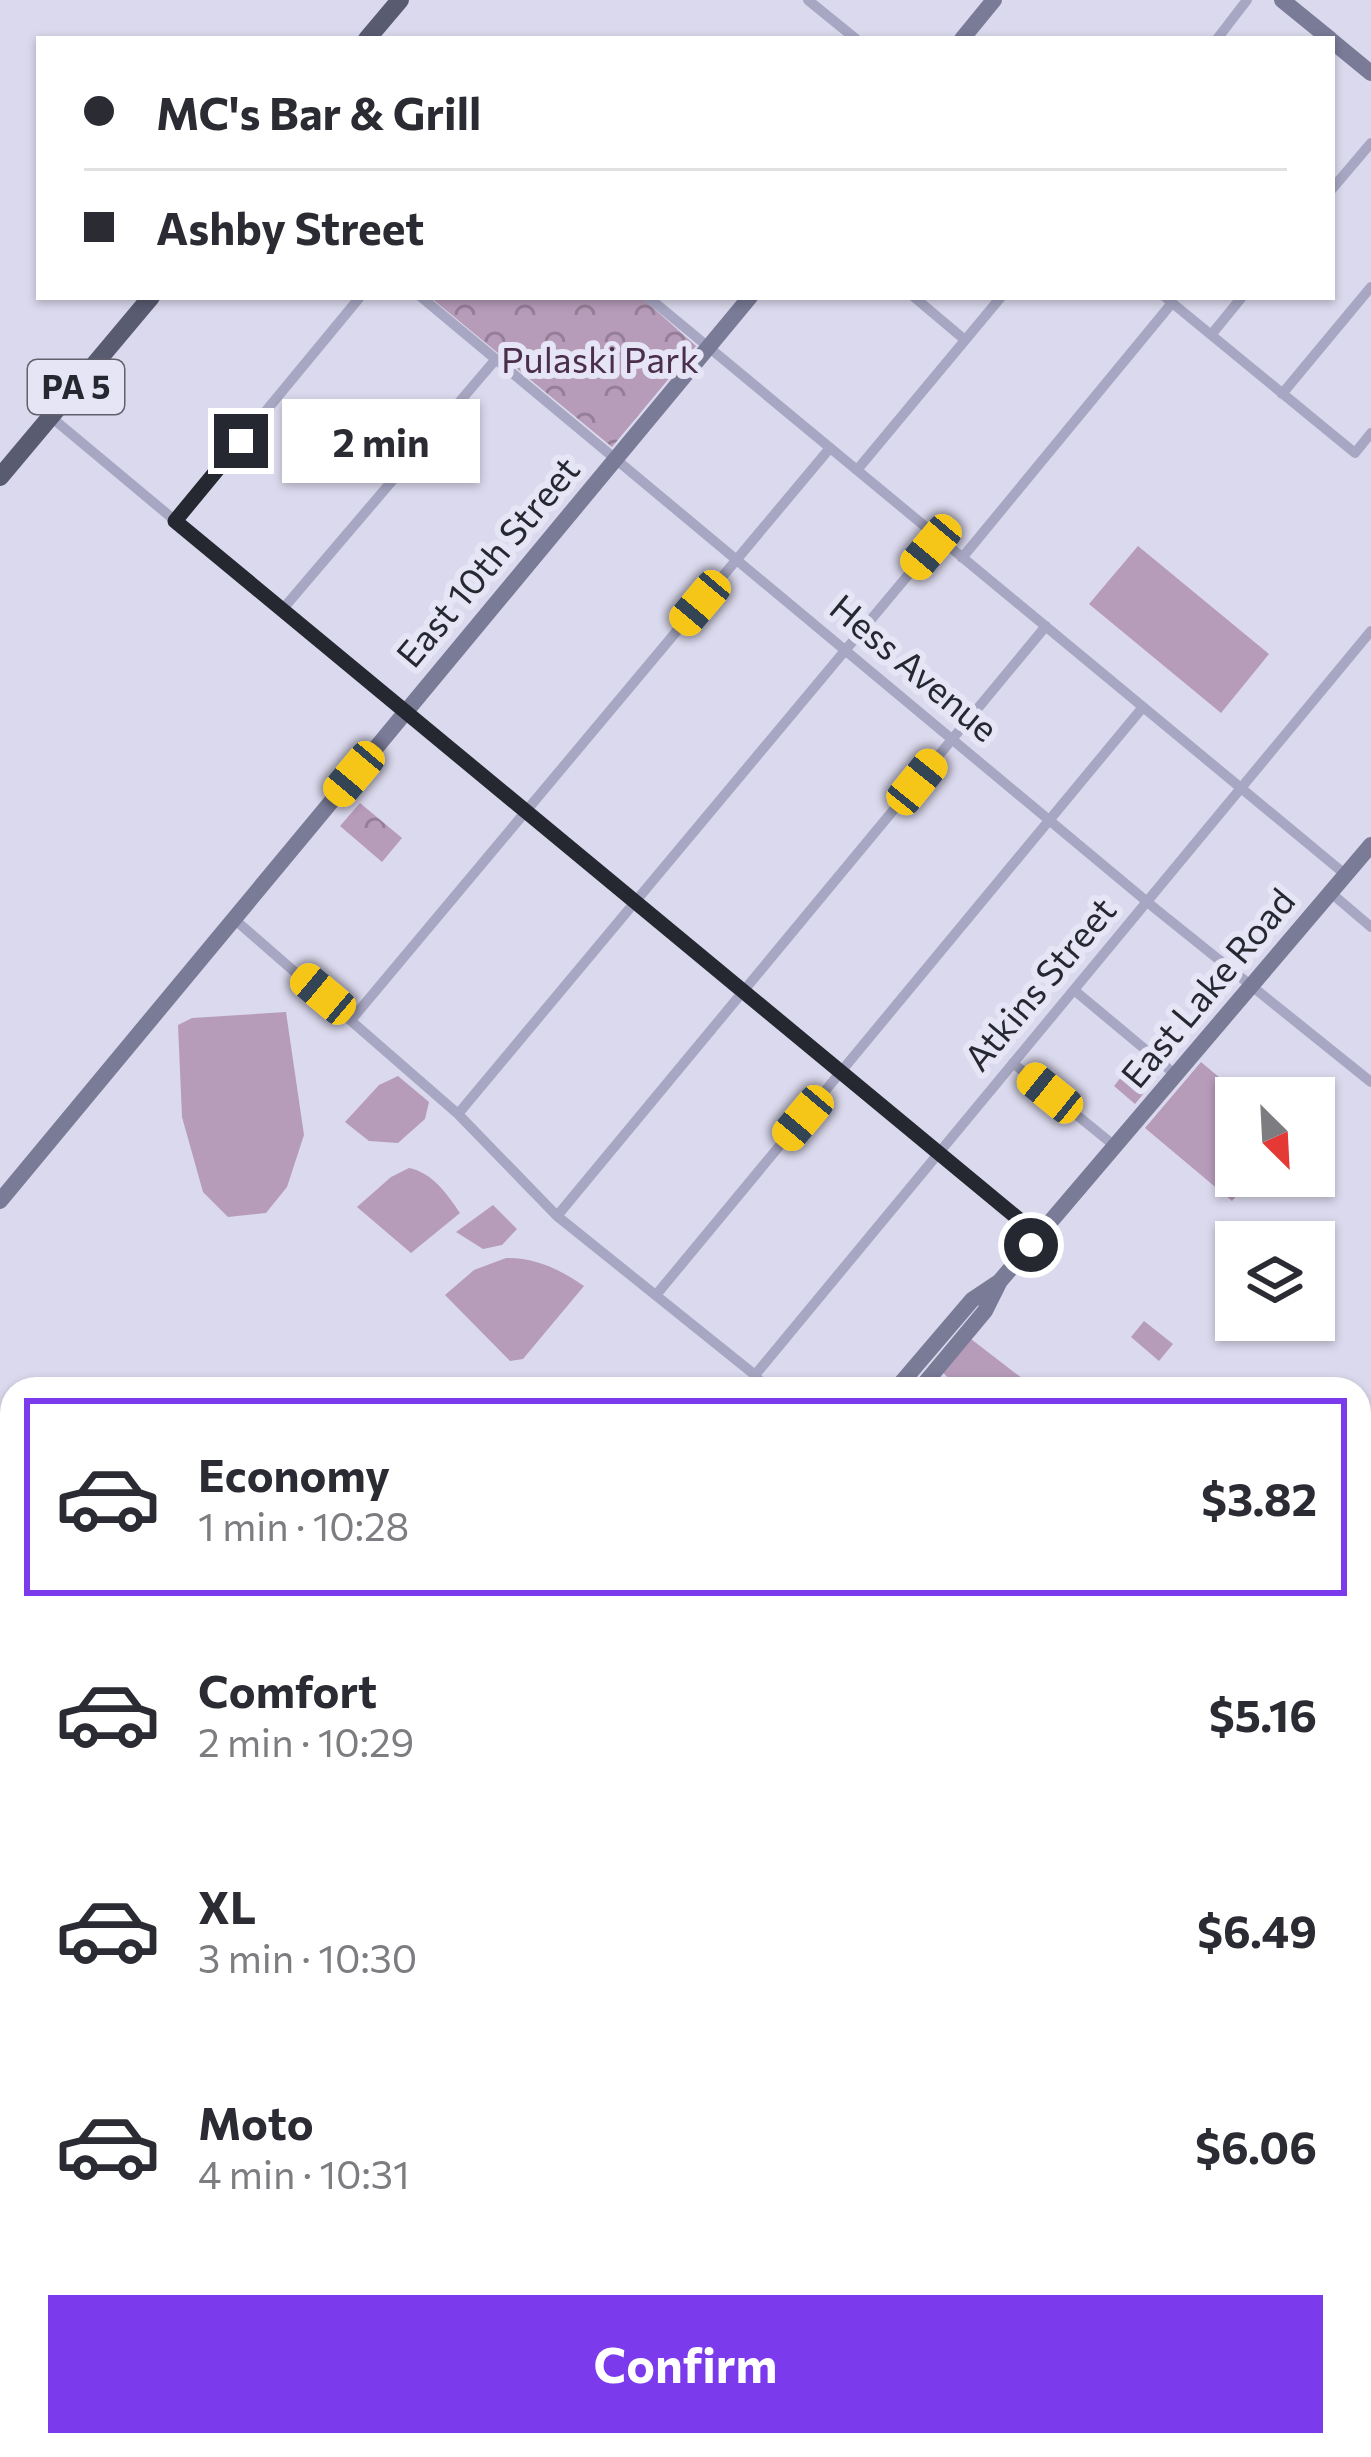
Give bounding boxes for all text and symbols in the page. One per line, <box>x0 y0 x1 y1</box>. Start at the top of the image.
text: MC's Bar & Grill <box>156 84 481 139</box>
text: Ashby Street <box>156 199 424 254</box>
park label: Pulaski Park <box>501 336 699 380</box>
road number: PA 5 <box>28 360 124 414</box>
callout: 2 min <box>283 399 481 483</box>
route end <box>214 414 268 468</box>
text: 2 min <box>332 417 430 465</box>
street label: East 10th Street <box>386 447 587 675</box>
car <box>894 508 968 586</box>
car <box>663 564 737 642</box>
street label: Hess Avenue <box>822 584 1008 749</box>
car <box>317 735 391 813</box>
car <box>880 743 954 821</box>
street label: East Lake Road <box>1110 878 1302 1095</box>
street label: Atkins Street <box>953 887 1124 1078</box>
car <box>284 957 362 1031</box>
car <box>1011 1056 1089 1130</box>
north arrow <box>1215 1077 1335 1197</box>
map controls <box>1215 1077 1335 1341</box>
car <box>766 1079 840 1157</box>
route start <box>1004 1218 1058 1272</box>
button: layers <box>1215 1221 1335 1341</box>
icon: car <box>54 1443 162 1551</box>
text: Economy <box>198 1446 390 1501</box>
text: $3.82 <box>1201 1470 1317 1525</box>
text: 1 min · 10:28 <box>198 1501 409 1549</box>
icon: car <box>54 1659 162 1767</box>
text: Comfort <box>198 1662 377 1717</box>
text: $5.16 <box>1209 1686 1317 1741</box>
text: 2 min · 10:29 <box>198 1717 414 1765</box>
icon: car <box>54 1875 162 1983</box>
text: XL <box>198 1878 256 1933</box>
text: $6.49 <box>1197 1902 1317 1957</box>
text: 3 min · 10:30 <box>198 1933 417 1981</box>
icon: car <box>54 2091 162 2199</box>
text: Moto <box>198 2094 314 2149</box>
text: $6.06 <box>1195 2118 1317 2173</box>
text: 4 min · 10:31 <box>198 2149 410 2197</box>
button: Confirm <box>48 2295 1323 2433</box>

